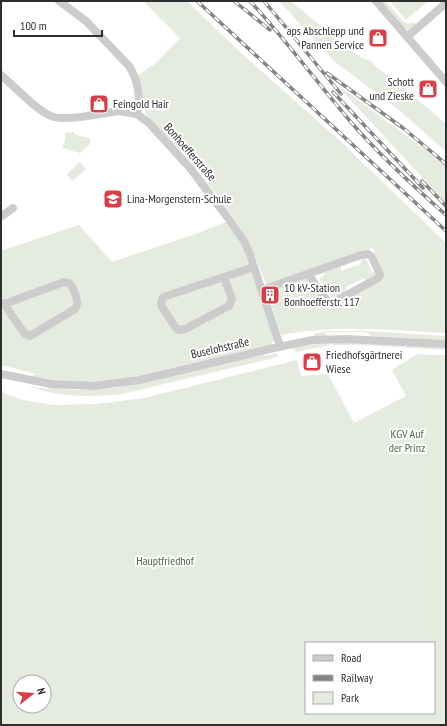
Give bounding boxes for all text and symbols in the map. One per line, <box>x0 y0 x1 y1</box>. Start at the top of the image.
scale bar <box>14 12 102 38</box>
text: 100 m <box>20 18 47 33</box>
place label: aps Abschlepp und Pannen Service <box>287 23 364 52</box>
shop icon: aps Abschlepp und Pannen Service <box>367 27 389 49</box>
place label: Schott und Zieske <box>370 74 415 103</box>
shop icon: Schott und Zieske <box>417 78 439 100</box>
shop icon: Feingold Hair <box>88 93 110 115</box>
place label: Feingold Hair <box>113 96 170 111</box>
street label: Bonhoefferstraße <box>161 120 220 184</box>
school or university icon: Lina-Morgenstern-Schule <box>102 188 124 210</box>
place label: Lina-Morgenstern-Schule <box>127 191 232 206</box>
place label: 10 kV-Station Bonhoefferstr. 117 <box>284 280 360 309</box>
building icon: 10 kV-Station Bonhoefferstr. 117 <box>259 284 281 306</box>
street label: Buselohstraße <box>189 334 251 362</box>
place label: Friedhofsgärtnerei Wiese <box>326 347 402 376</box>
shop icon: Friedhofsgärtnerei Wiese <box>301 351 323 373</box>
park label: KGV Auf der Prinz <box>389 426 425 455</box>
park label: Hauptfriedhof <box>136 553 195 568</box>
legend <box>305 642 435 714</box>
text: Road <box>341 650 361 665</box>
text: Railway <box>341 670 374 685</box>
north arrow <box>12 674 52 714</box>
text: N <box>34 686 49 696</box>
text: Park <box>341 690 359 705</box>

